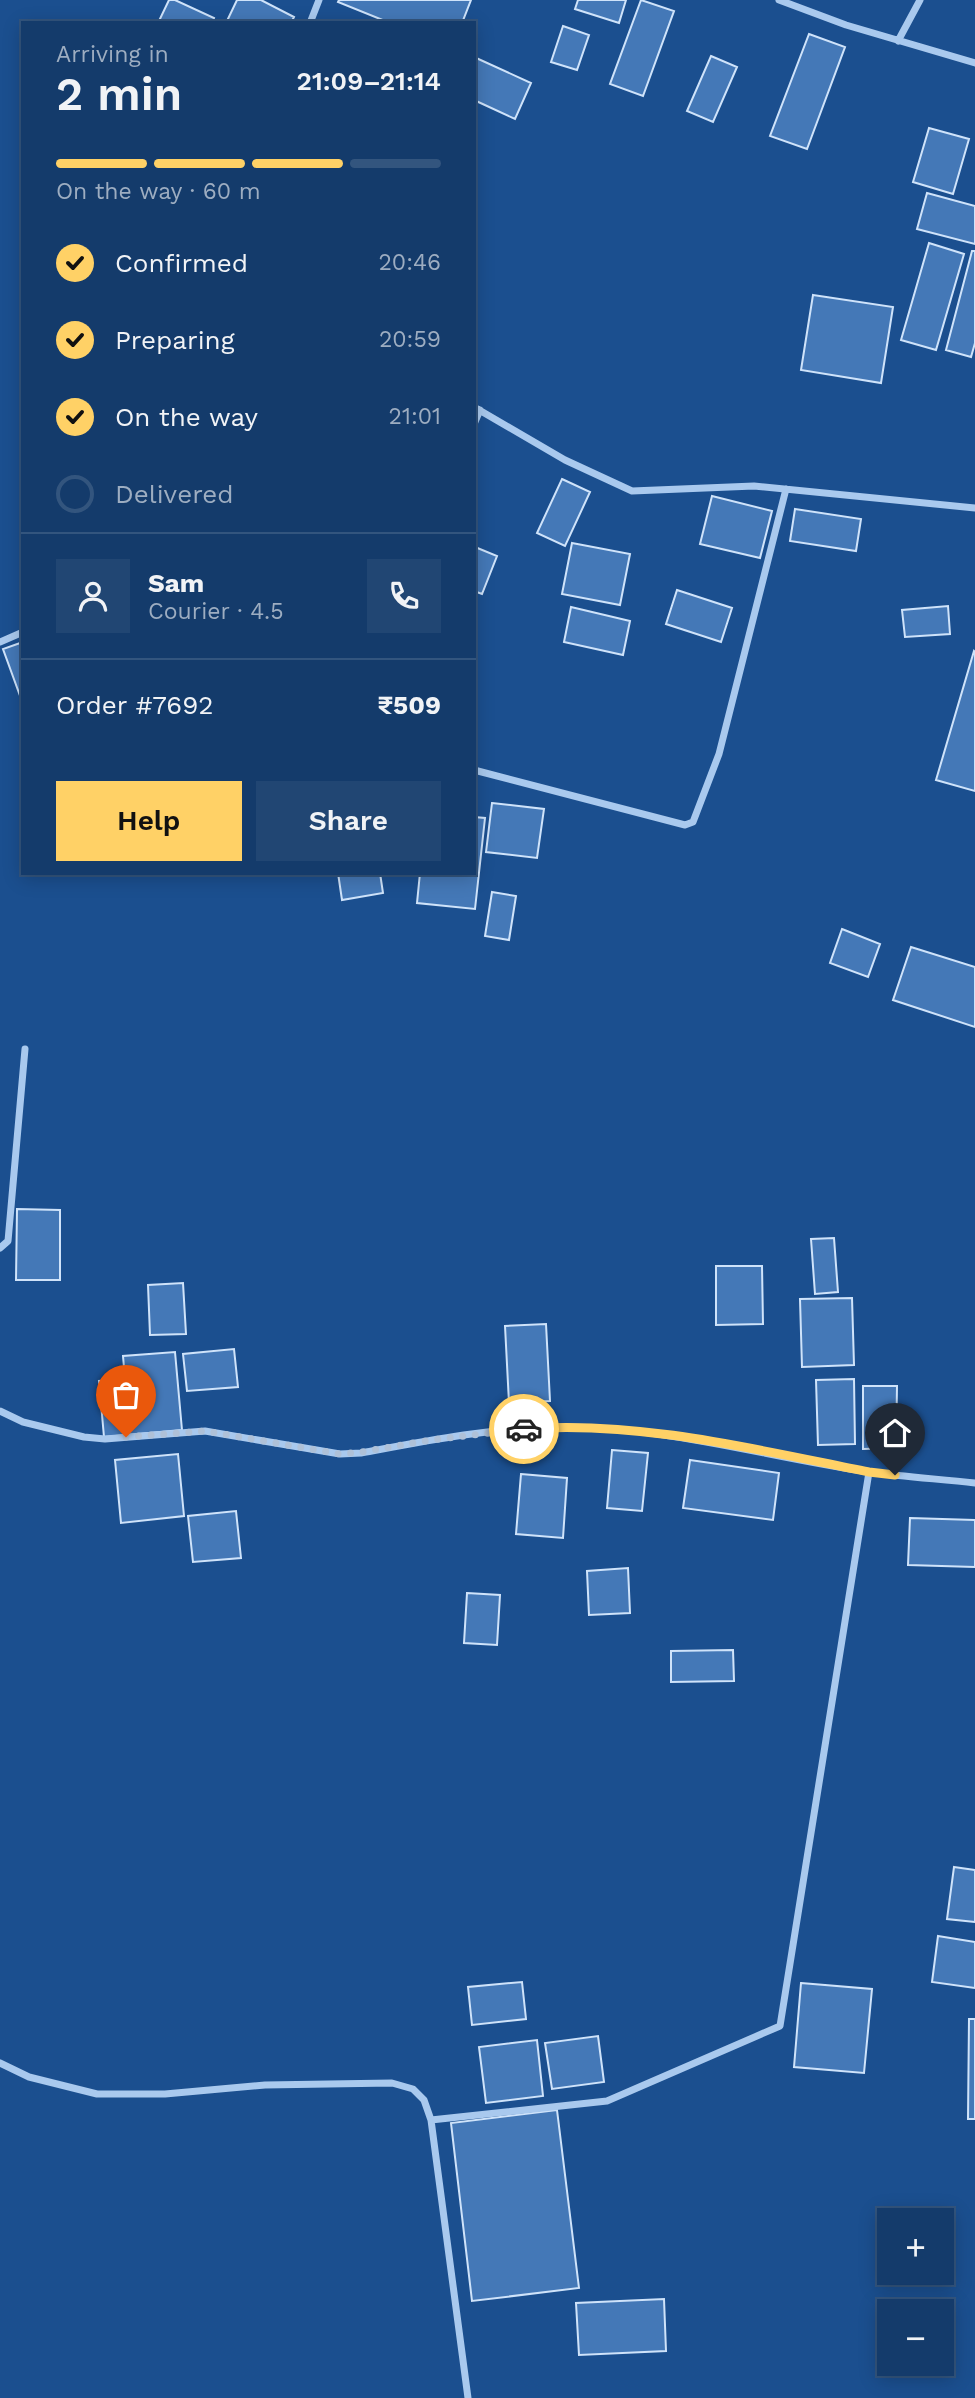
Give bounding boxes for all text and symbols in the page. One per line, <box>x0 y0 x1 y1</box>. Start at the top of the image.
text: Arriving in <box>56 41 169 68</box>
text: 21:09–21:14 <box>297 66 441 96</box>
text: 2 min <box>56 67 182 121</box>
text: On the way · 60 m <box>56 178 261 205</box>
icon: check <box>56 244 94 282</box>
text: Confirmed <box>115 248 248 278</box>
text: 20:46 <box>378 249 441 276</box>
icon: check <box>56 321 94 359</box>
text: Preparing <box>115 325 235 355</box>
text: 20:59 <box>379 326 441 353</box>
icon: check <box>56 398 94 436</box>
text: On the way <box>115 402 258 432</box>
text: 21:01 <box>389 403 441 430</box>
text: Delivered <box>115 479 234 509</box>
button: person <box>56 559 130 633</box>
button: phone <box>367 559 441 633</box>
text: Sam <box>148 568 204 598</box>
text: Courier · 4.5 <box>148 598 284 625</box>
text: Order #7692 <box>56 690 213 720</box>
text: ₹509 <box>377 690 441 720</box>
button: Help <box>56 781 242 861</box>
button: Share <box>256 781 441 861</box>
pin <box>96 1365 156 1437</box>
icon: bag <box>107 1376 145 1414</box>
courier <box>489 1394 559 1464</box>
pin <box>865 1403 925 1475</box>
icon: car <box>505 1410 543 1448</box>
icon: home <box>876 1414 914 1452</box>
map controls <box>877 2208 954 2376</box>
button: + <box>877 2208 954 2285</box>
button: − <box>877 2299 954 2376</box>

